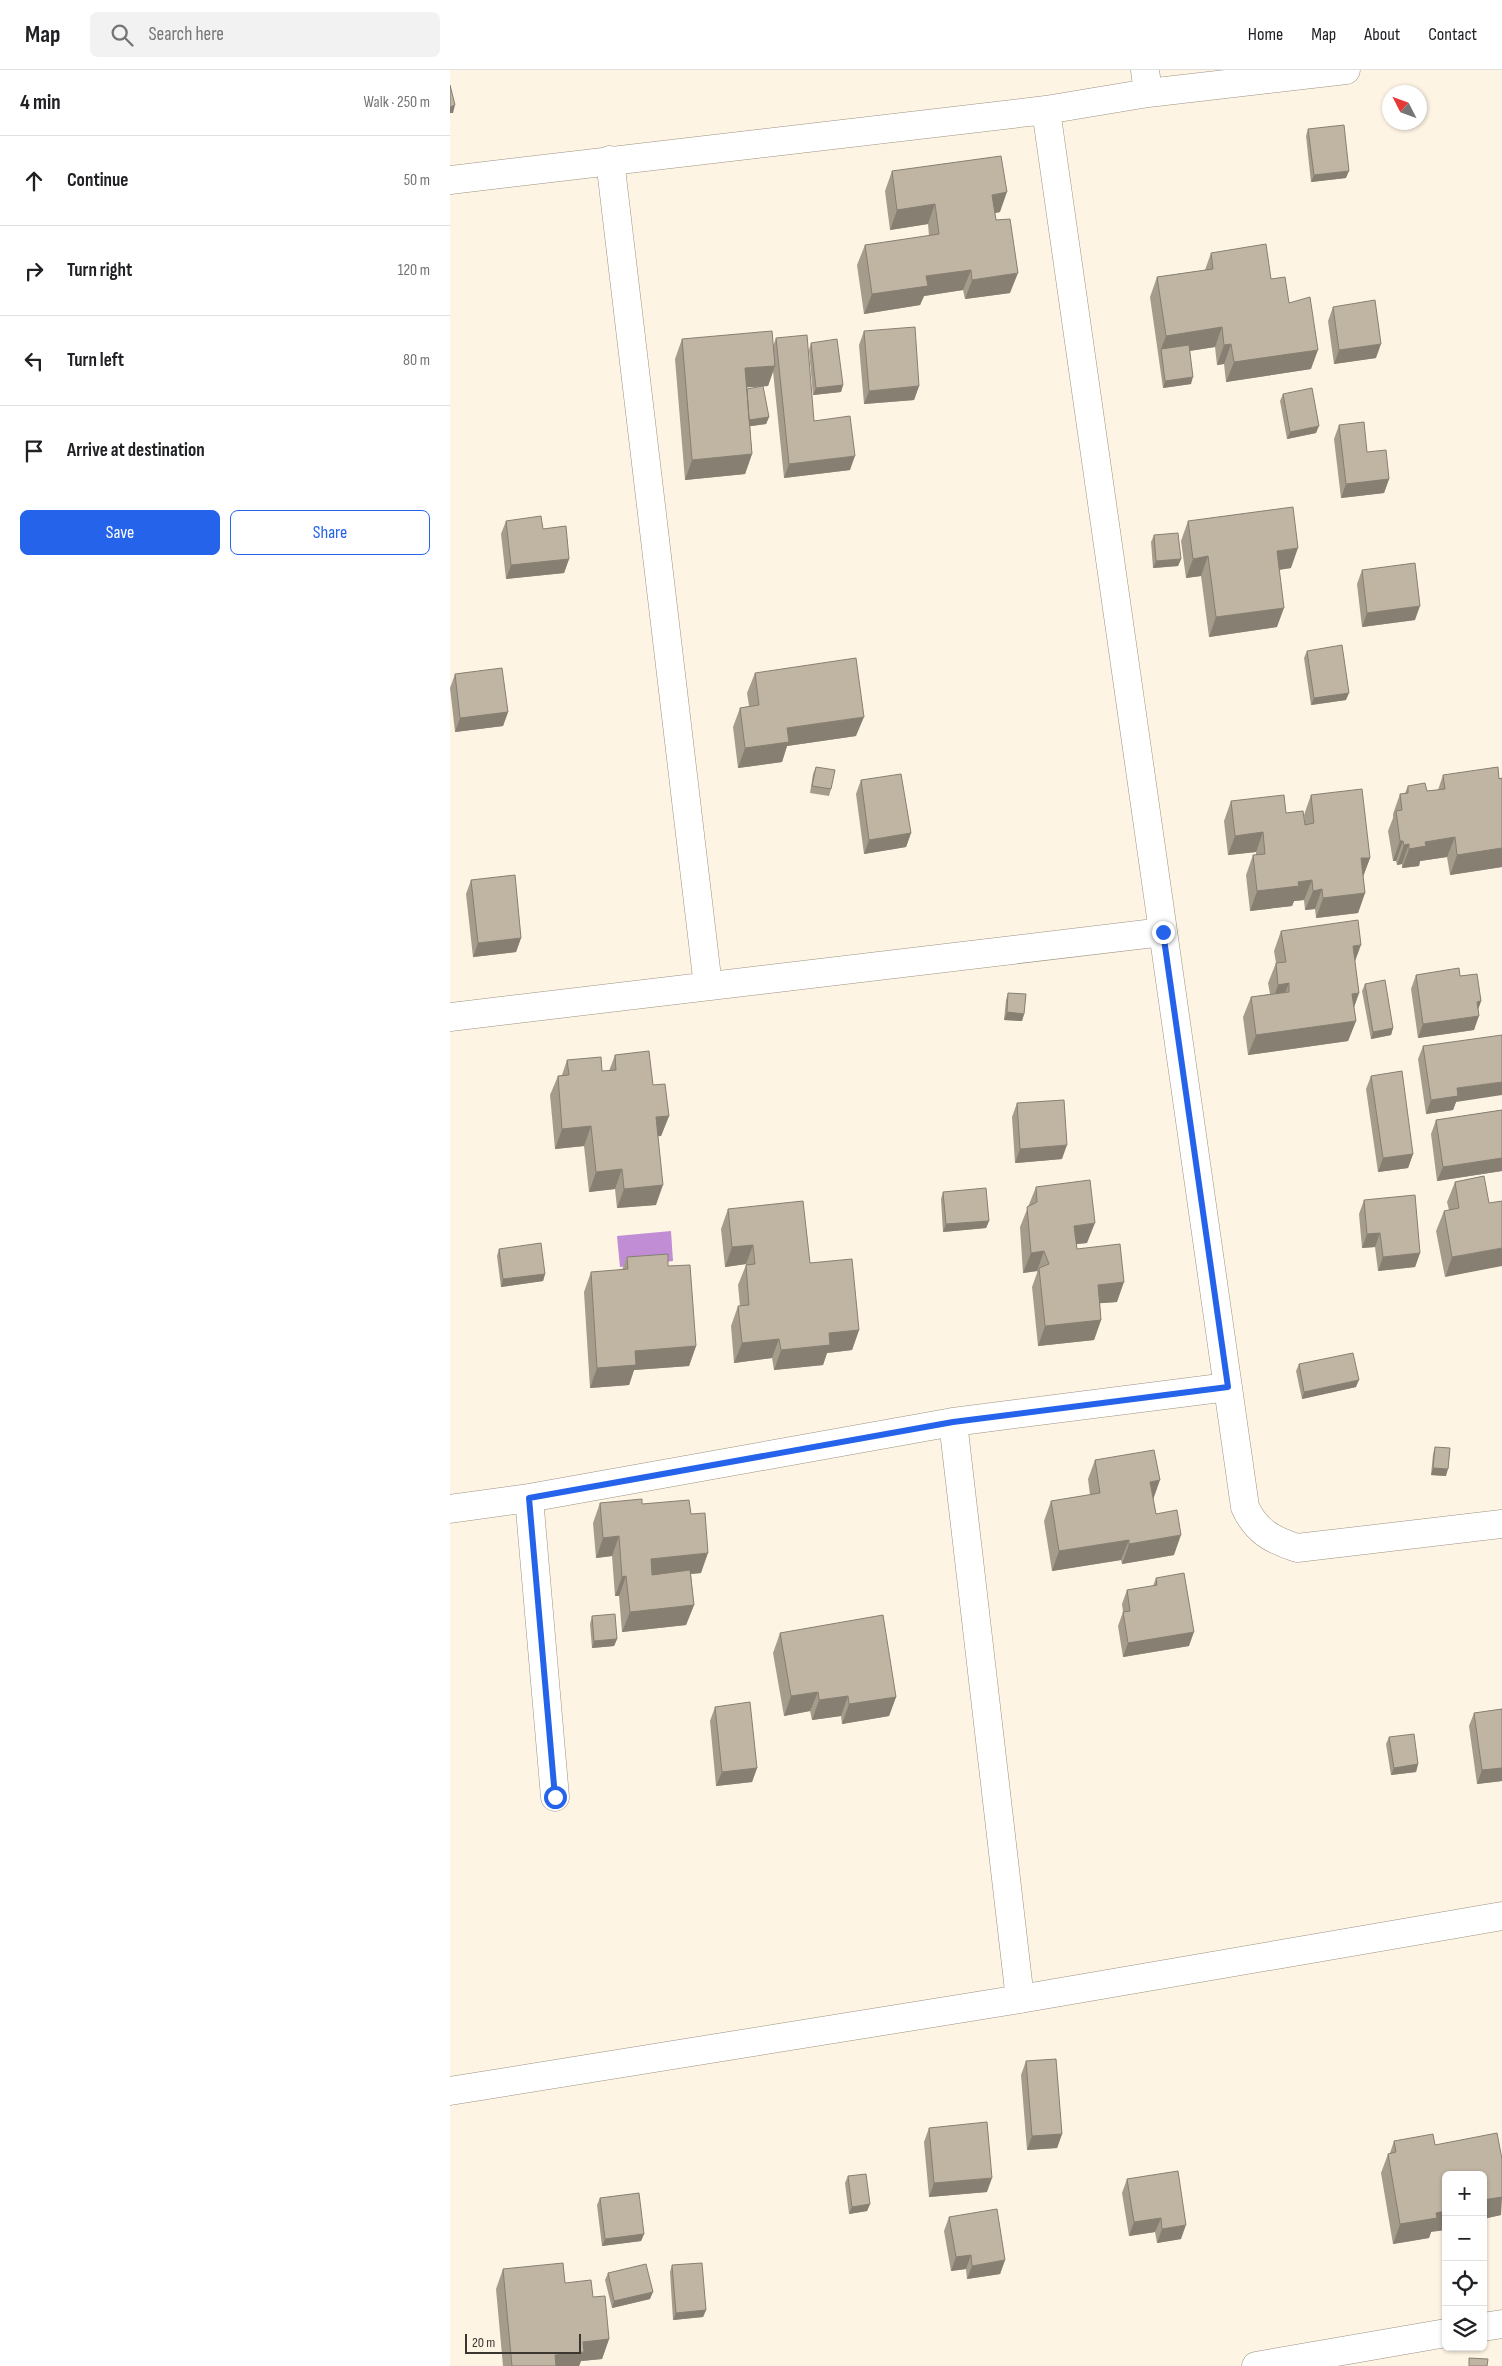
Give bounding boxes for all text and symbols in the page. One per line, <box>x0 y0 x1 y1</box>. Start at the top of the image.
search box <box>90 12 440 57</box>
text: Map <box>25 20 60 49</box>
icon: search <box>108 21 136 49</box>
text: Search here <box>148 23 224 46</box>
text: Home <box>1248 24 1283 45</box>
text: Map <box>1311 24 1336 45</box>
text: About <box>1364 24 1400 45</box>
text: Contact <box>1428 24 1477 45</box>
north arrow <box>1382 85 1427 130</box>
text: 4 min <box>20 90 61 115</box>
text: Walk · 250 m <box>364 93 430 112</box>
icon: ahead <box>20 167 48 195</box>
text: Continue <box>67 169 128 192</box>
text: 50 m <box>404 171 430 190</box>
icon: right <box>20 257 48 285</box>
text: Turn right <box>67 259 132 282</box>
text: 120 m <box>398 261 430 280</box>
icon: left <box>20 347 48 375</box>
text: Turn left <box>67 349 124 372</box>
text: 80 m <box>403 351 430 370</box>
icon: arrive <box>20 437 48 465</box>
text: Arrive at destination <box>67 439 205 462</box>
button: Save <box>20 510 220 555</box>
button: Share <box>230 510 430 555</box>
route end <box>1152 921 1175 944</box>
route start <box>544 1786 567 1809</box>
map controls <box>1442 2171 1487 2351</box>
button: + <box>1442 2171 1487 2216</box>
button: − <box>1442 2216 1487 2261</box>
button: locate <box>1442 2261 1487 2306</box>
button: layers <box>1442 2306 1487 2351</box>
scale bar <box>465 2331 581 2354</box>
text: 20 m <box>472 2334 495 2351</box>

